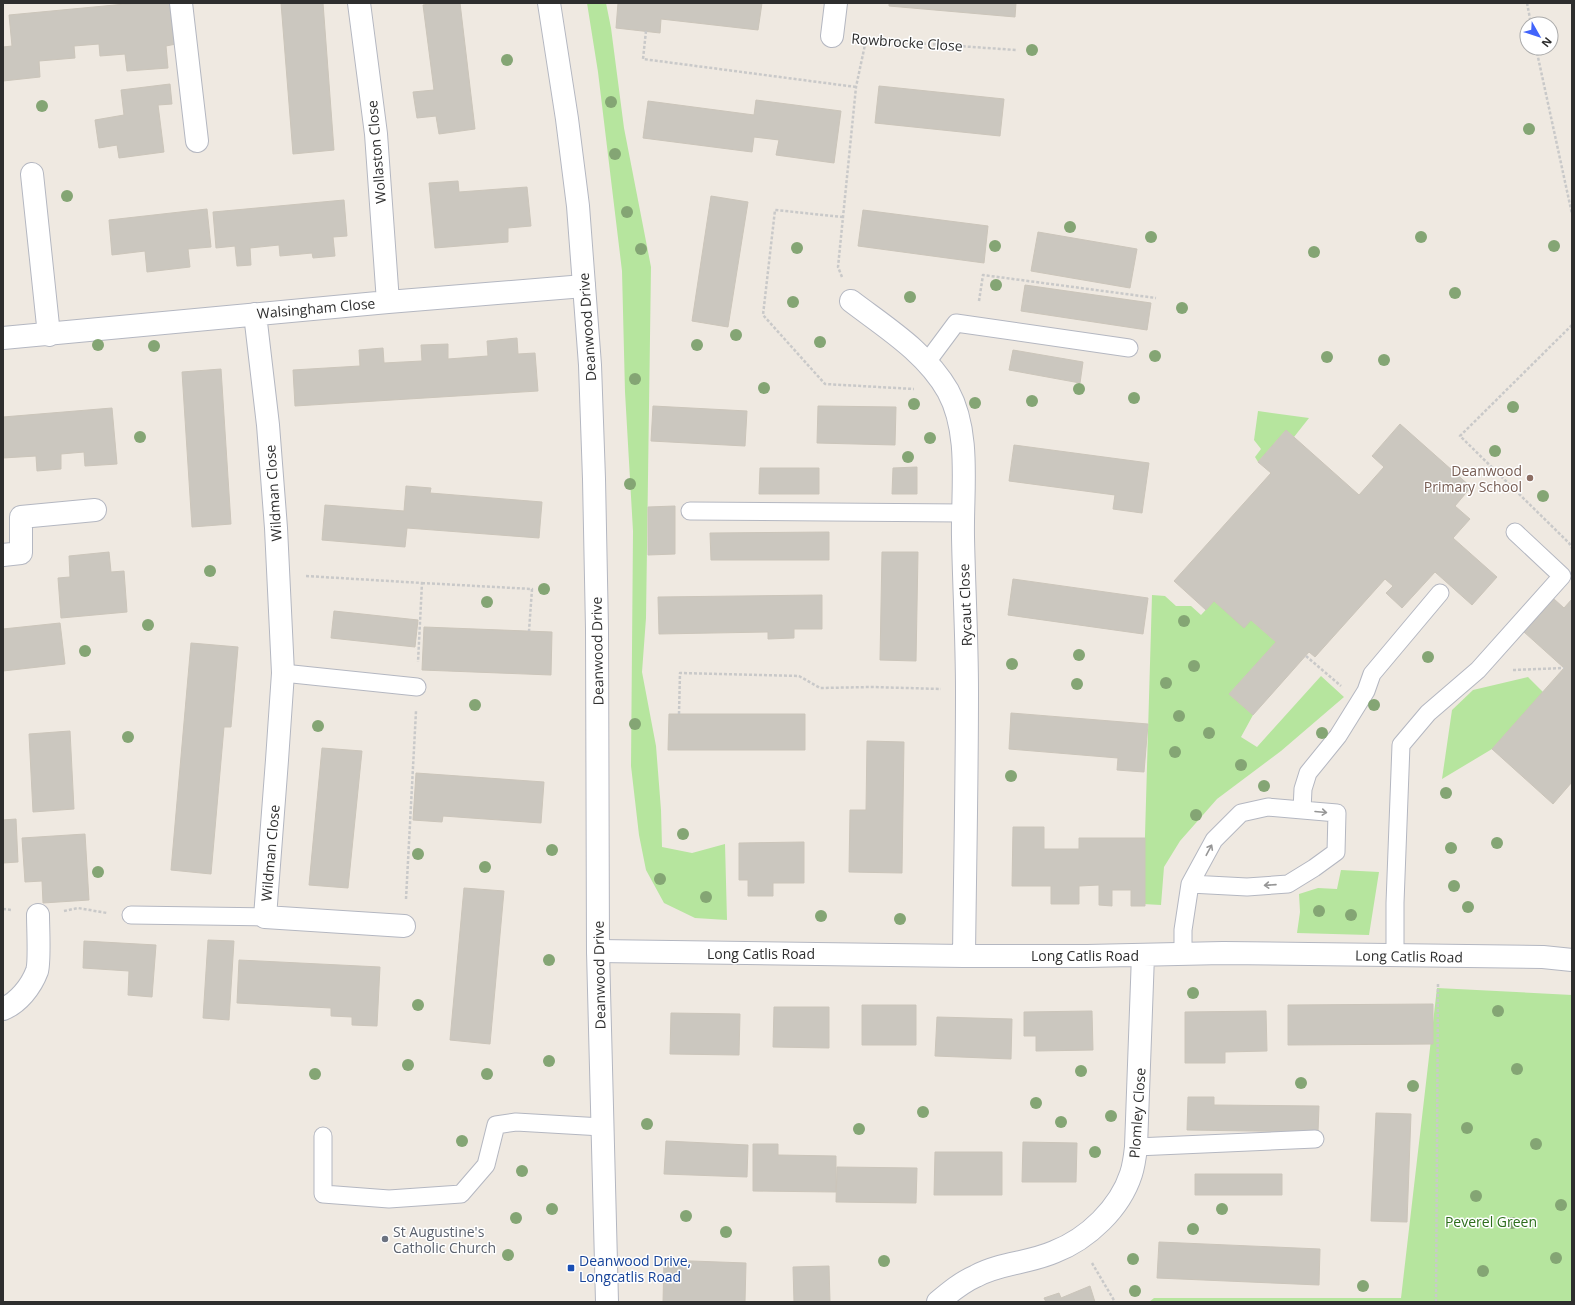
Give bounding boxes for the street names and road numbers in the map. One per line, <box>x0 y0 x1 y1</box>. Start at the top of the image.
street label: Rowbrocke Close <box>851 29 963 55</box>
street label: Wollaston Close <box>362 99 390 205</box>
street label: Deanwood Drive <box>574 272 600 382</box>
street label: Walsingham Close <box>256 293 376 323</box>
street label: Wildman Close <box>260 444 286 542</box>
street label: Rycaut Close <box>954 563 976 647</box>
street label: Deanwood Drive <box>587 596 607 705</box>
street label: Wildman Close <box>256 804 284 902</box>
street label: Deanwood Drive <box>589 920 609 1029</box>
street label: Long Catlis Road <box>707 944 815 963</box>
street label: Long Catlis Road <box>1031 946 1139 965</box>
street label: Long Catlis Road <box>1355 946 1463 966</box>
street label: Plomley Close <box>1124 1067 1150 1159</box>

